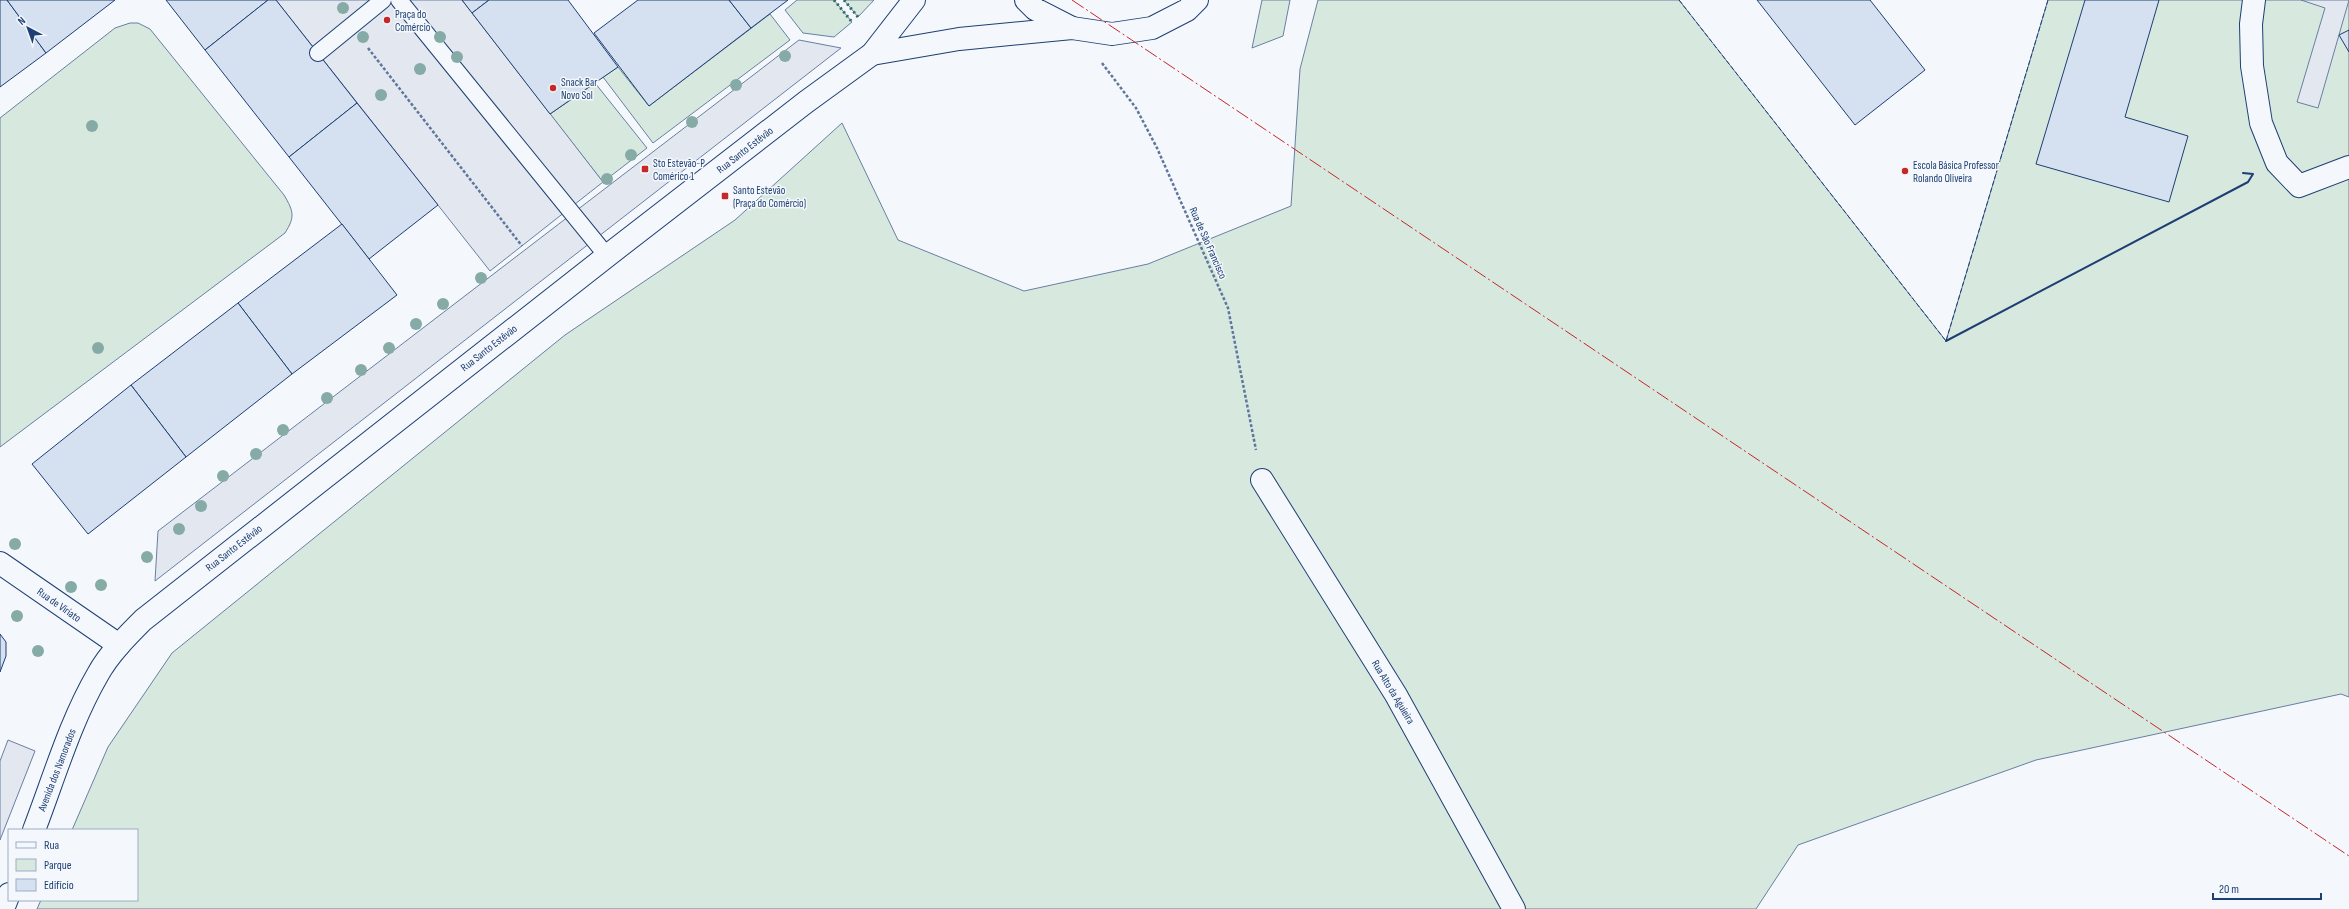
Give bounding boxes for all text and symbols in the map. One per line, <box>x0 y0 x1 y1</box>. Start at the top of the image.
north arrow <box>8 8 48 48</box>
place label: Praça do Comércio <box>395 8 431 34</box>
text: N <box>15 14 28 28</box>
marker: Praça do Comércio <box>382 15 392 25</box>
place label: Snack Bar Novo Sol <box>561 76 597 102</box>
marker: Snack Bar Novo Sol <box>548 83 558 93</box>
street label: Rua Santo Estêvão <box>714 124 776 176</box>
place label: Sto Estevão-P Comérico 1 <box>653 157 705 183</box>
place label: Escola Básica Professor Rolando Oliveira <box>1913 159 1999 185</box>
marker: Sto Estevão-P Comérico 1 <box>640 164 650 174</box>
marker: Escola Básica Professor Rolando Oliveira <box>1900 166 1910 176</box>
place label: Santo Estevão (Praça do Comércio) <box>733 184 806 210</box>
marker: Santo Estevão (Praça do Comércio) <box>720 191 730 201</box>
street label: Rua de São Francisco <box>1186 205 1230 281</box>
street label: Rua Santo Estêvão <box>458 322 520 374</box>
street label: Rua Santo Estêvão <box>203 522 265 574</box>
street label: Rua de Viriato <box>35 585 84 625</box>
street label: Rua Alto da Aguieira <box>1369 658 1417 726</box>
street label: Avenida dos Namorados <box>35 727 79 814</box>
legend <box>8 829 138 901</box>
text: Rua <box>44 838 60 853</box>
text: Parque <box>44 858 72 873</box>
scale bar <box>2213 875 2321 901</box>
text: Edifício <box>44 878 74 893</box>
text: 20 m <box>2219 882 2239 897</box>

